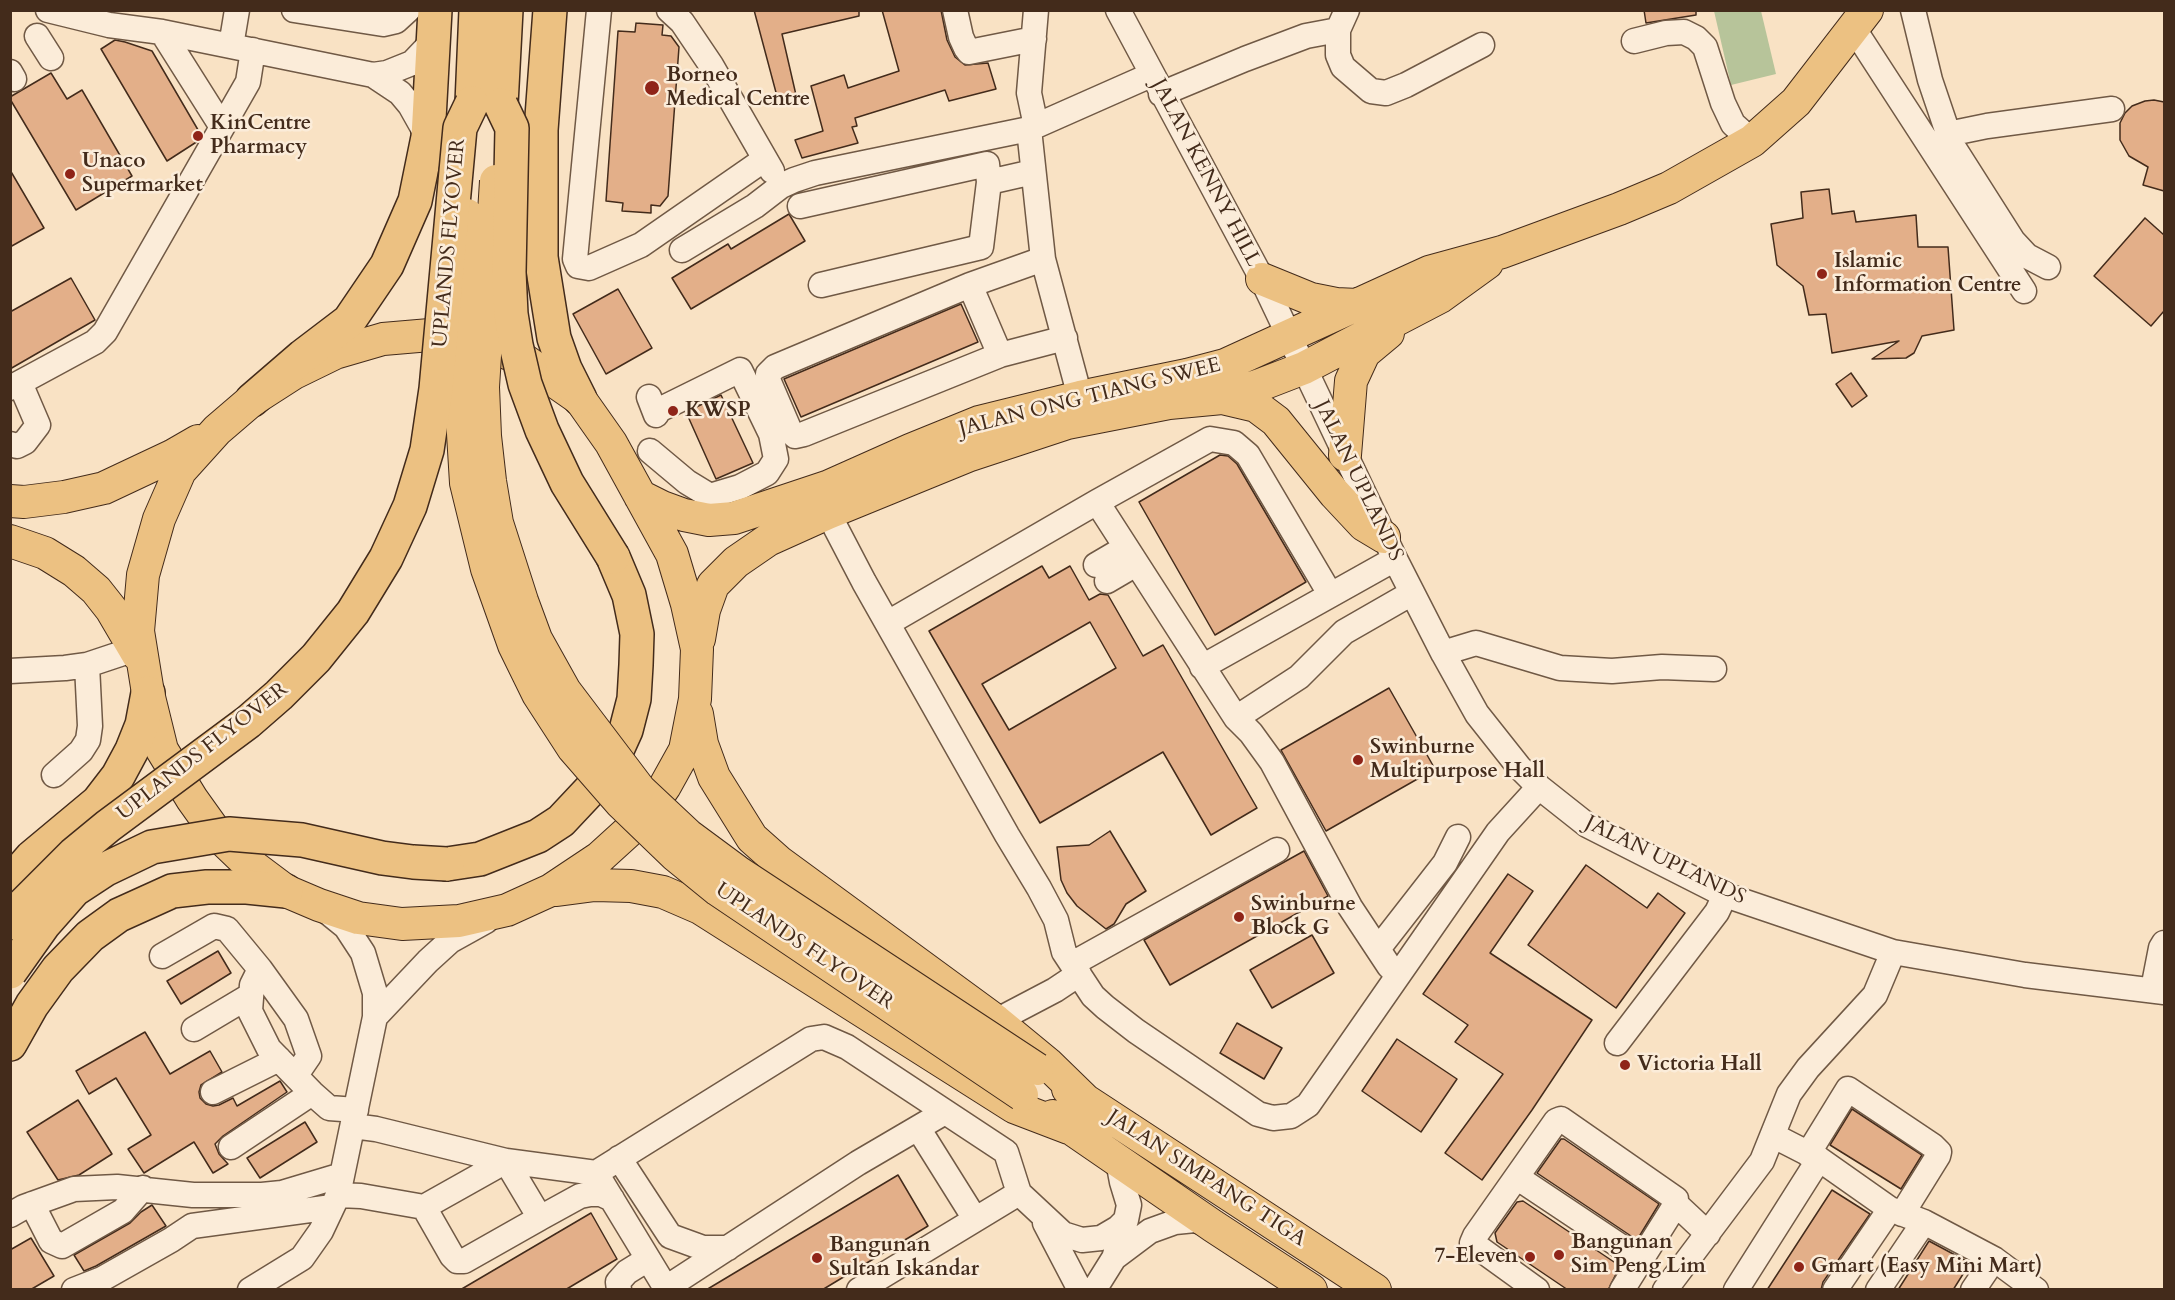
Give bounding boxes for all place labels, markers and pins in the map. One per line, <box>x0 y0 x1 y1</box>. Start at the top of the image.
place label: Borneo Medical Centre <box>666 63 810 113</box>
marker: Borneo Medical Centre <box>643 79 661 97</box>
place label: KinCentre Pharmacy <box>210 111 311 161</box>
marker: KinCentre Pharmacy <box>191 129 205 143</box>
place label: Unaco Supermarket <box>82 149 203 199</box>
marker: Unaco Supermarket <box>63 167 77 181</box>
place label: Islamic Information Centre <box>1834 249 2021 299</box>
marker: Islamic Information Centre <box>1815 267 1829 281</box>
place label: KWSP <box>685 398 751 424</box>
marker: KWSP <box>666 404 680 418</box>
place label: Swinburne Multipurpose Hall <box>1370 735 1545 785</box>
marker: Swinburne Multipurpose Hall <box>1351 753 1365 767</box>
place label: Swinburne Block G <box>1251 892 1356 942</box>
marker: Swinburne Block G <box>1232 910 1246 924</box>
place label: Victoria Hall <box>1637 1052 1762 1078</box>
marker: Victoria Hall <box>1618 1058 1632 1072</box>
place label: Bangunan Sim Peng Lim <box>1571 1230 1706 1280</box>
place label: Bangunan Sultan Iskandar <box>829 1233 979 1283</box>
place label: 7-Eleven <box>1434 1244 1518 1270</box>
marker: Bangunan Sim Peng Lim <box>1552 1248 1566 1262</box>
marker: 7-Eleven <box>1523 1250 1537 1264</box>
marker: Bangunan Sultan Iskandar <box>810 1251 824 1265</box>
place label: Gmart (Easy Mini Mart) <box>1811 1254 2042 1280</box>
marker: Gmart (Easy Mini Mart) <box>1792 1260 1806 1274</box>

